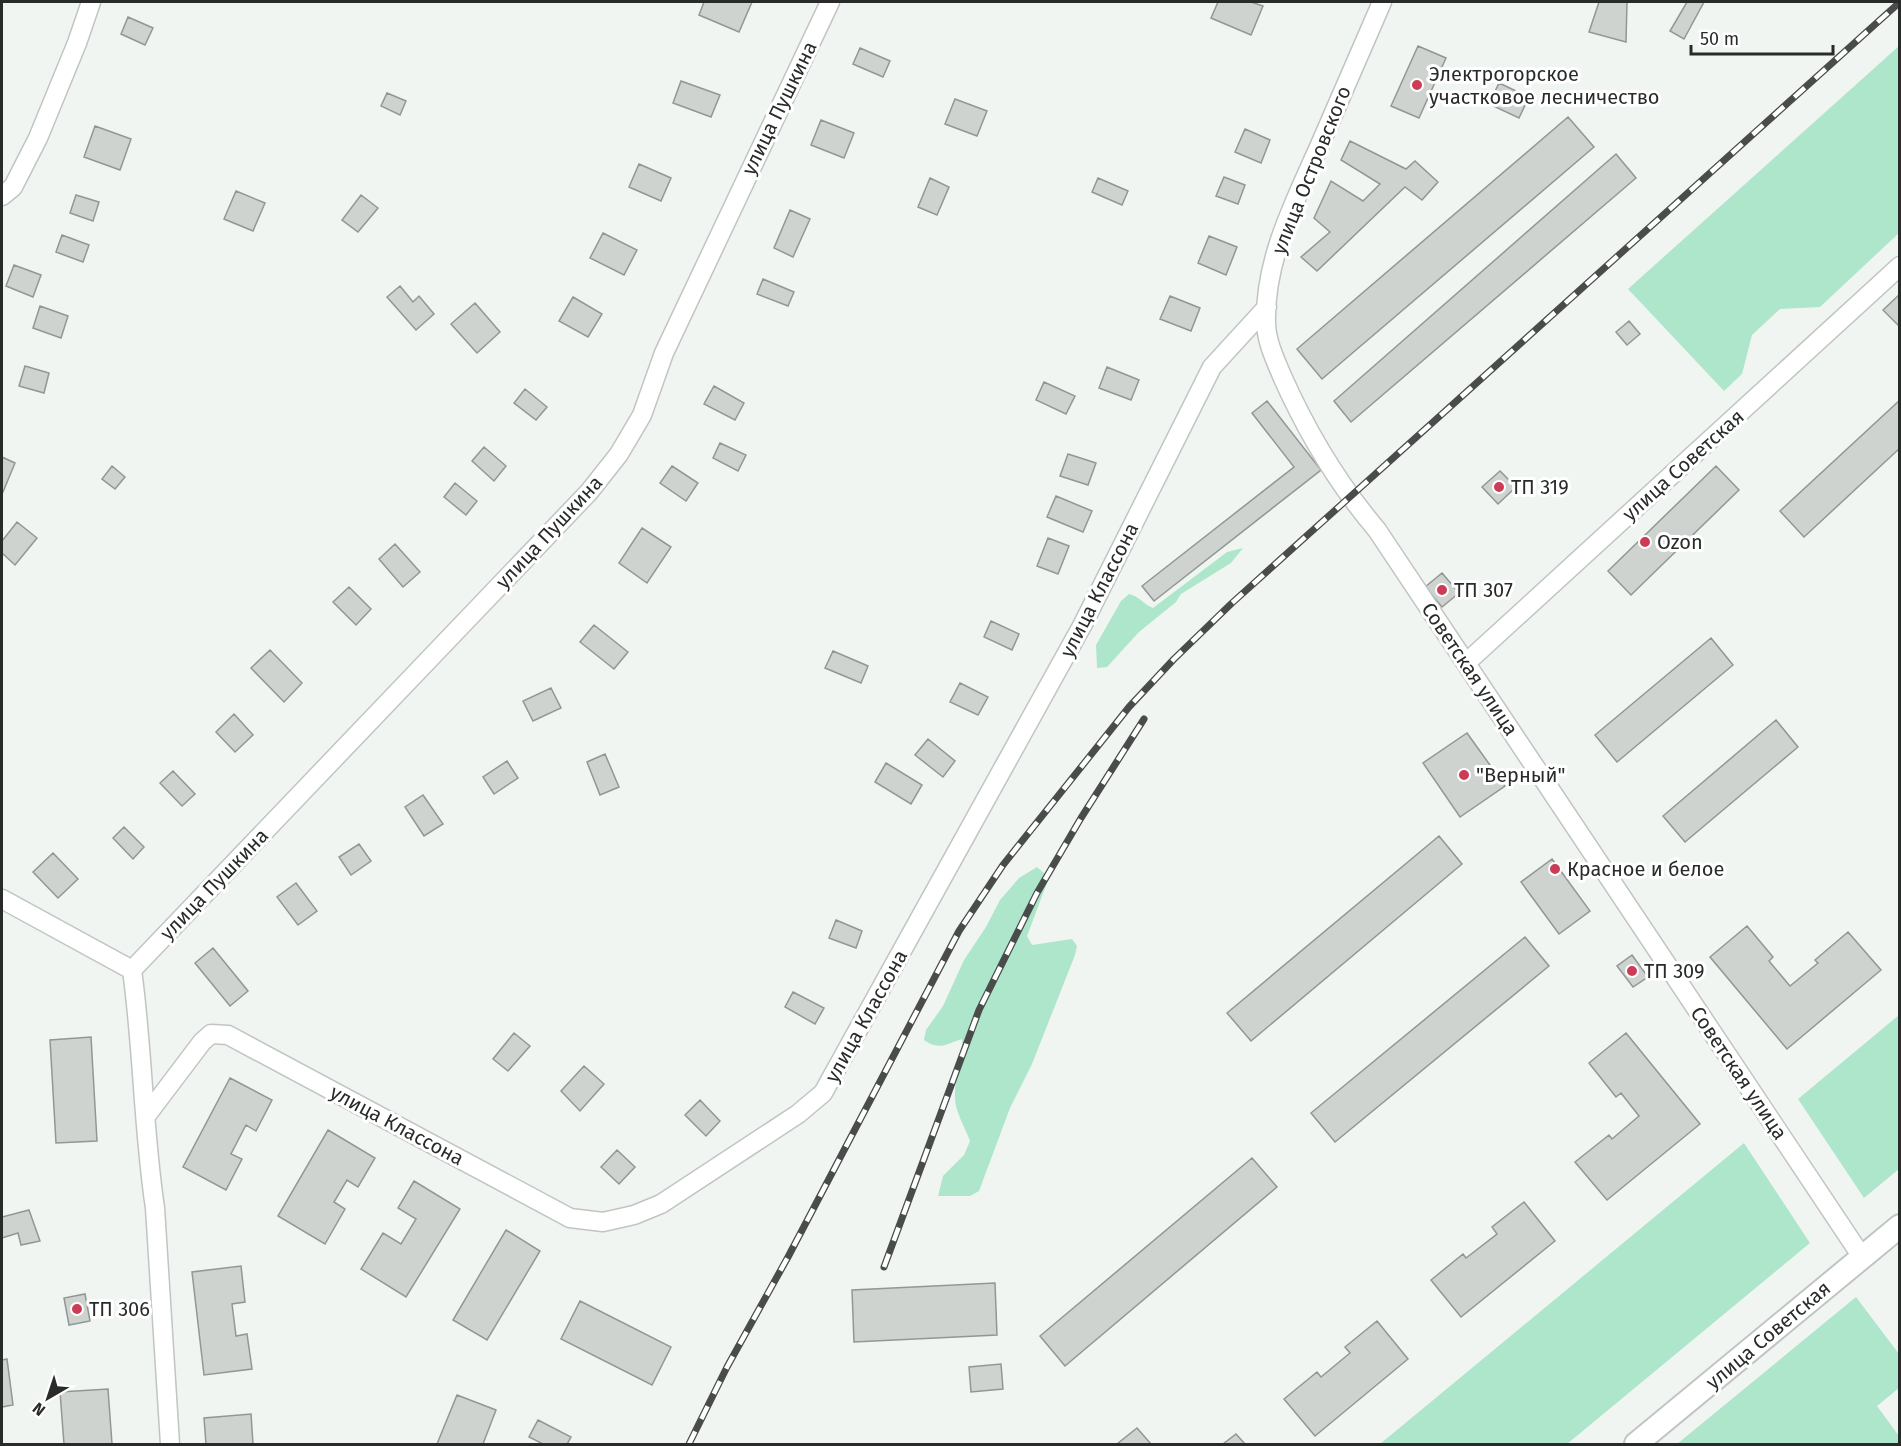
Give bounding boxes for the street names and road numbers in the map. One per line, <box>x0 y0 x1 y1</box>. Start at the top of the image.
street label: улица Пушкина <box>736 37 822 179</box>
street label: улица Островского <box>1266 82 1356 258</box>
street label: улица Советская <box>1617 404 1749 526</box>
street label: улица Пушкина <box>491 471 607 593</box>
street label: улица Классона <box>1055 519 1143 661</box>
street label: Советская улица <box>1417 598 1523 740</box>
street label: улица Пушкина <box>155 823 273 945</box>
street label: улица Классона <box>820 945 912 1087</box>
street label: Советская улица <box>1686 1002 1792 1144</box>
street label: улица Классона <box>326 1080 468 1170</box>
street label: улица Советская <box>1701 1276 1835 1394</box>

